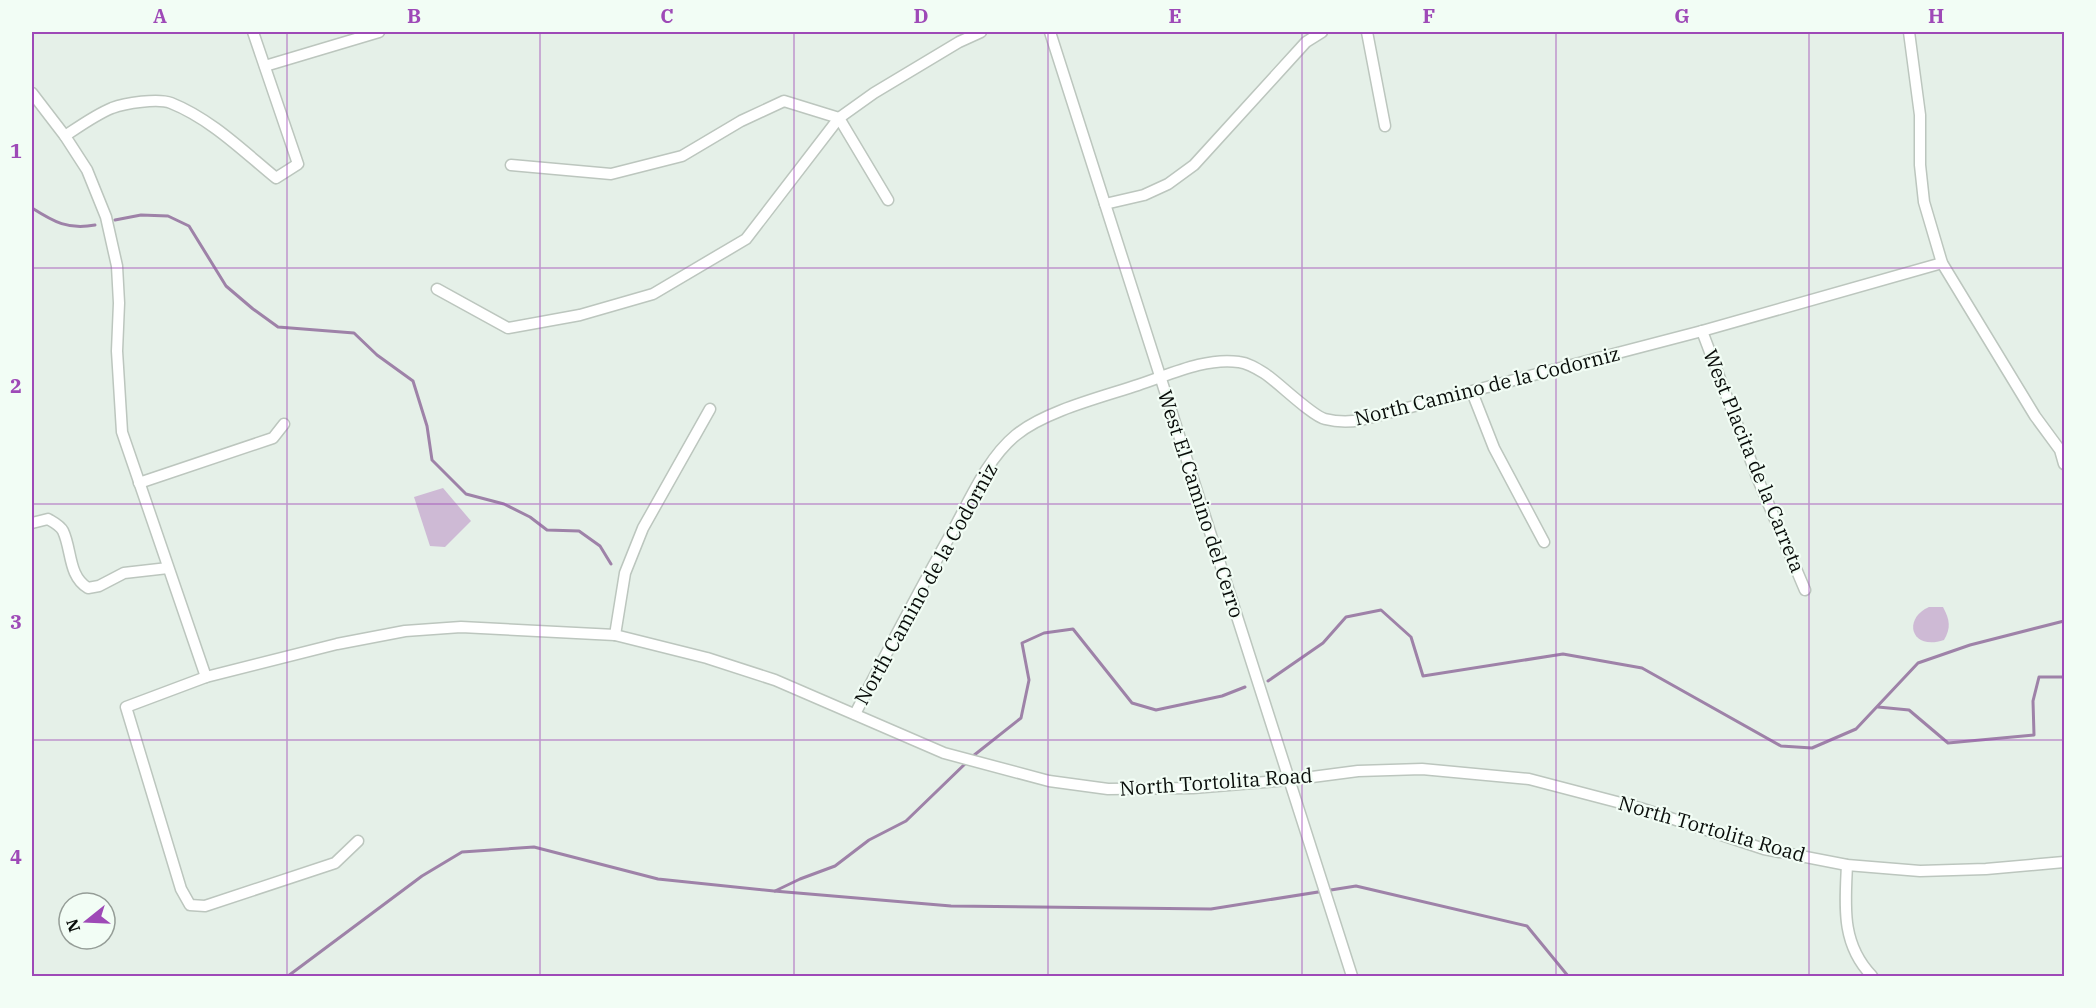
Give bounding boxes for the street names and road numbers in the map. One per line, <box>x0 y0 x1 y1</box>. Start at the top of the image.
street label: North Camino de la Codorniz <box>1351 339 1622 432</box>
street label: West Placita de la Carreta <box>1697 345 1812 576</box>
street label: West El Camino del Cerro <box>1152 387 1251 621</box>
street label: North Camino de la Codorniz <box>848 458 1003 710</box>
street label: North Tortolita Road <box>1119 761 1313 802</box>
street label: North Tortolita Road <box>1615 789 1809 868</box>

